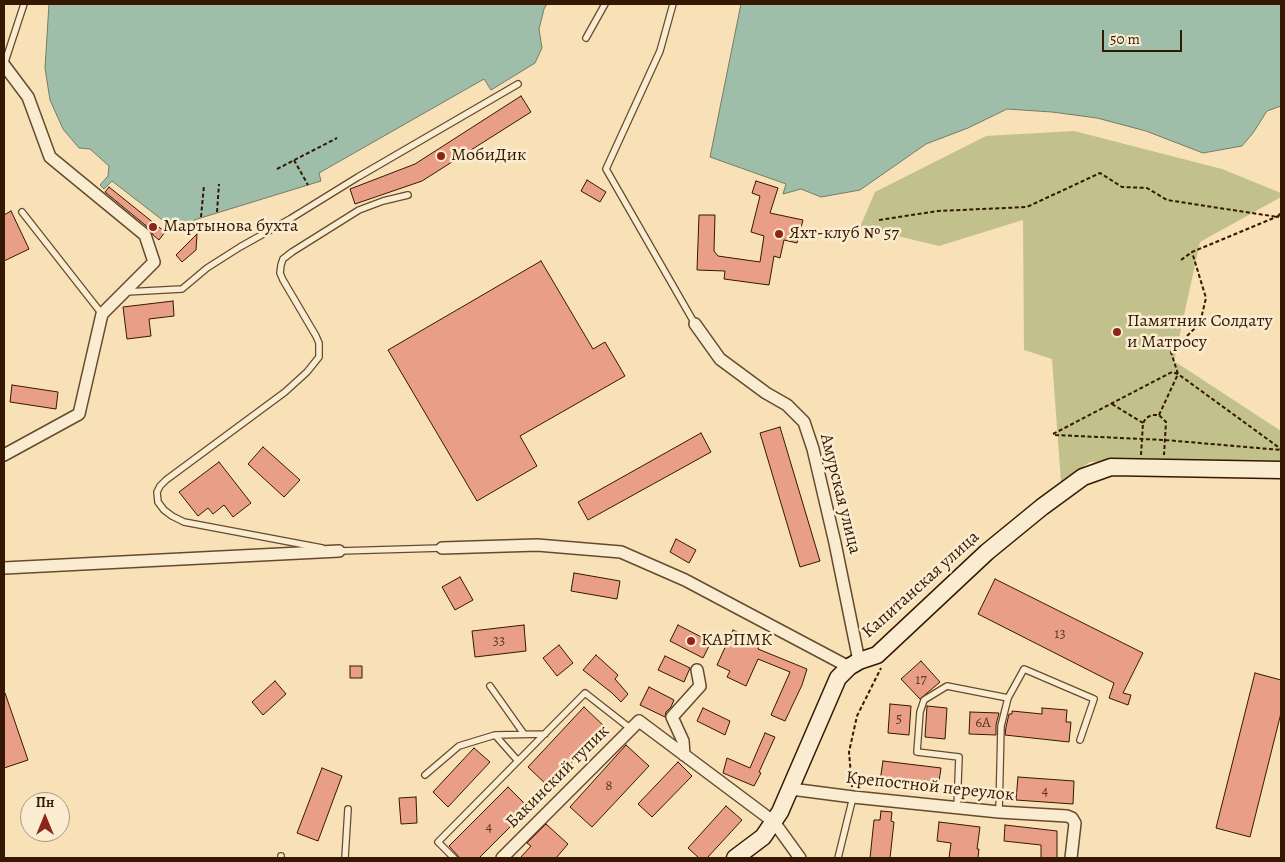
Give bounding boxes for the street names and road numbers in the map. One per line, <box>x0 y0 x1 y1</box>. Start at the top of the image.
street label: Амурская улица <box>815 432 865 556</box>
street label: Капитанская улица <box>858 527 984 643</box>
street label: Бакинский тупик <box>502 721 614 833</box>
street label: Крепостной переулок <box>845 767 1015 807</box>

